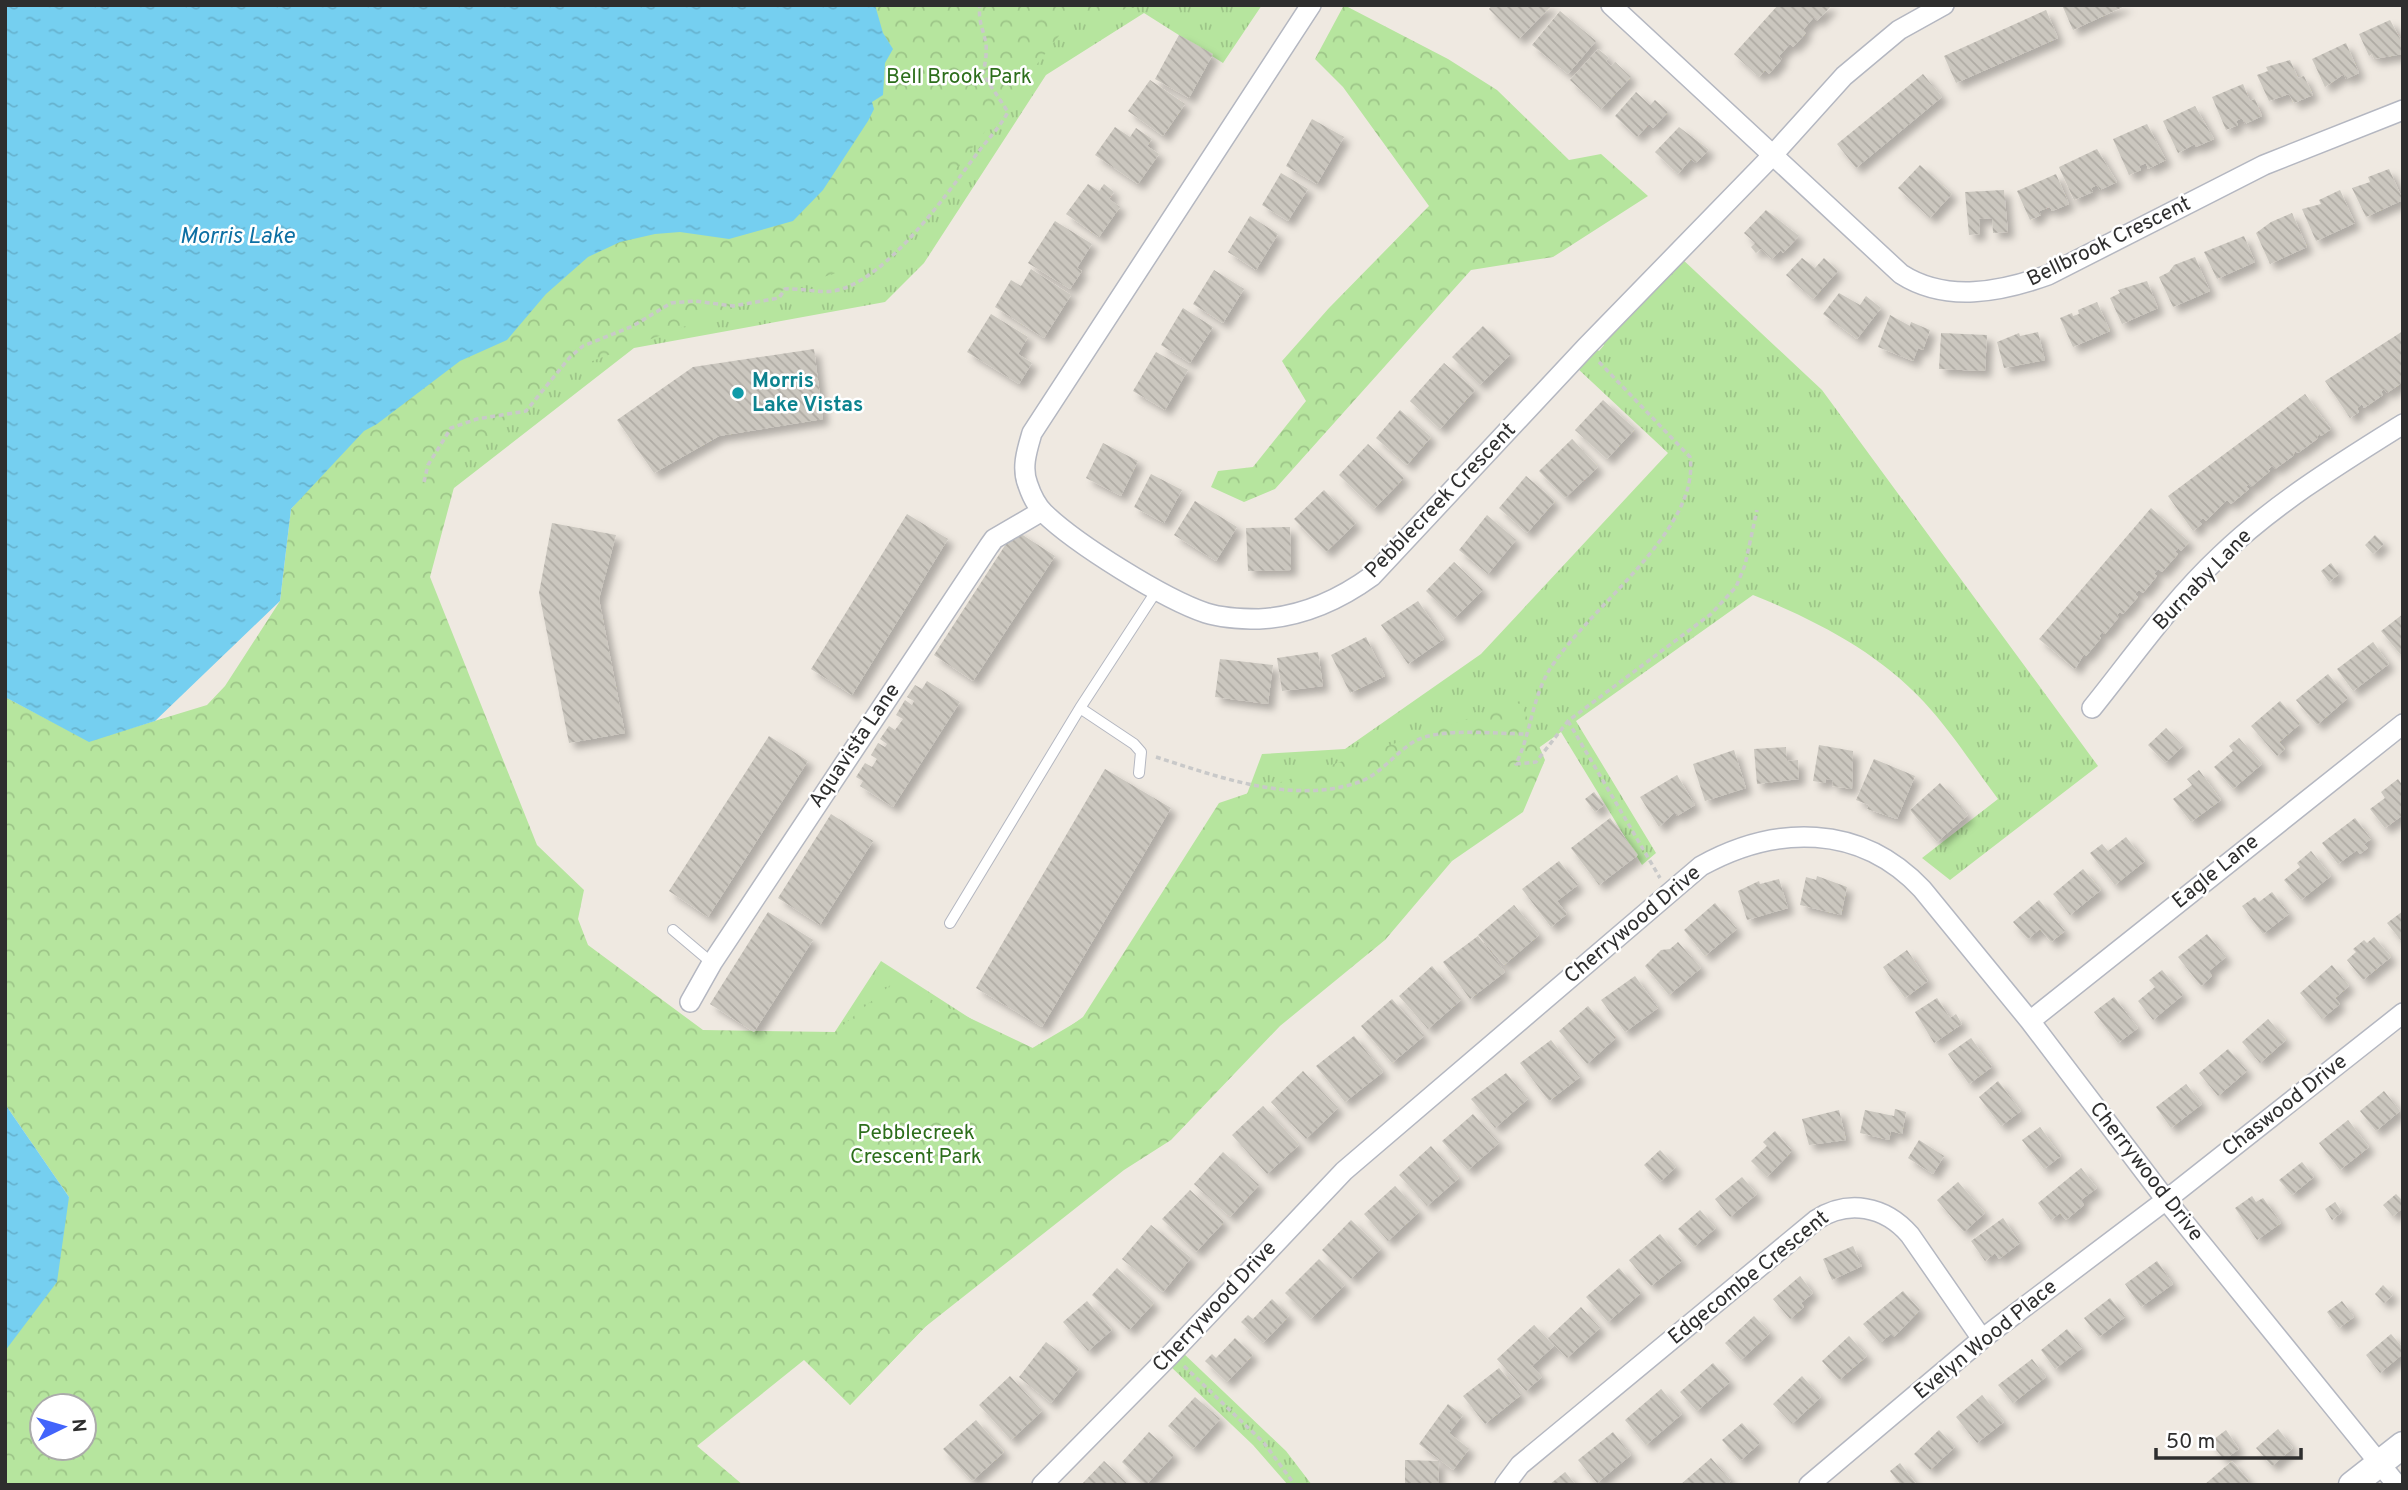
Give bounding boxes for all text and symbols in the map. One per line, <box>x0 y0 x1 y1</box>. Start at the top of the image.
park label: Bell Brook Park <box>886 64 1032 91</box>
street label: Bellbrook Crescent <box>2023 191 2195 293</box>
water label: Morris Lake <box>179 223 296 252</box>
place label: Morris Lake Vistas <box>752 368 863 419</box>
marker: Morris Lake Vistas <box>730 385 746 401</box>
street label: Pebblecreek Crescent <box>1360 417 1522 585</box>
street label: Burnaby Lane <box>2148 523 2258 637</box>
street label: Aquavista Lane <box>803 678 907 814</box>
street label: Eagle Lane <box>2167 829 2265 915</box>
street label: Cherrywood Drive <box>1559 860 1707 990</box>
street label: Chaswood Drive <box>2217 1049 2353 1163</box>
street label: Cherrywood Drive <box>2083 1097 2209 1247</box>
park label: Pebblecreek Crescent Park <box>850 1120 982 1171</box>
street label: Edgecombe Crescent <box>1663 1205 1835 1351</box>
street label: Cherrywood Drive <box>1147 1236 1283 1378</box>
street label: Evelyn Wood Place <box>1909 1274 2063 1406</box>
north arrow <box>28 1392 98 1462</box>
scale bar <box>2156 1416 2301 1460</box>
text: N <box>65 1418 90 1434</box>
text: 50 m <box>2166 1429 2215 1456</box>

